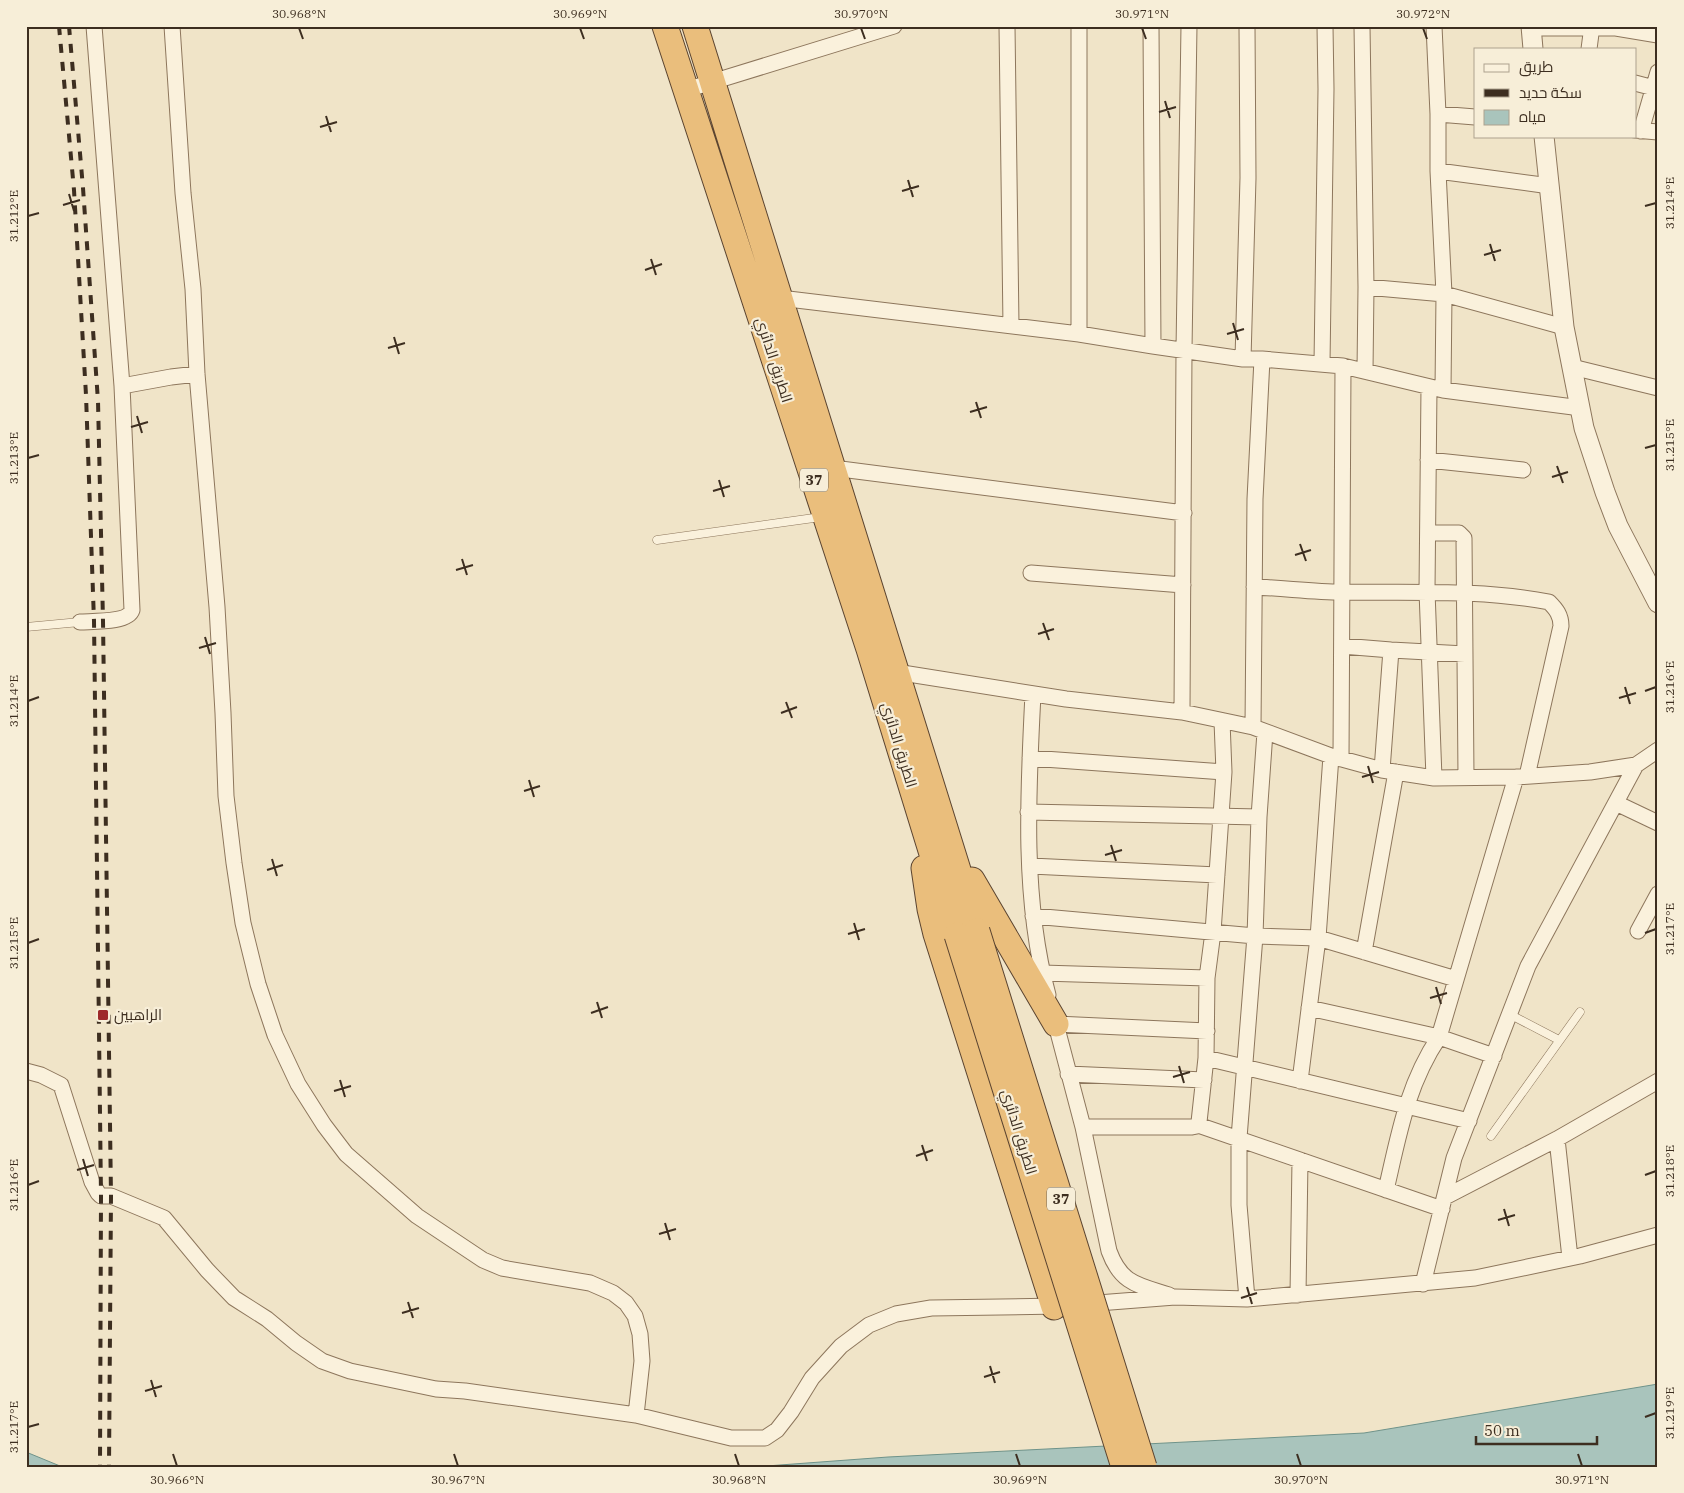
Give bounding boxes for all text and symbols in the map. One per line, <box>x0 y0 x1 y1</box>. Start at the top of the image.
text: 30.968°N <box>272 6 326 21</box>
text: 30.969°N <box>553 6 607 21</box>
text: 30.970°N <box>834 6 888 21</box>
text: 30.971°N <box>1115 6 1169 21</box>
text: 30.972°N <box>1396 6 1450 21</box>
legend <box>1474 48 1636 138</box>
text: طريق <box>1519 57 1553 77</box>
text: سكة حديد <box>1519 83 1582 102</box>
text: مياه <box>1519 107 1546 126</box>
text: 31.214°E <box>1662 177 1677 229</box>
text: 31.212°E <box>6 190 21 242</box>
street label: الطريق الدائري <box>749 315 797 406</box>
text: 31.215°E <box>1662 419 1677 471</box>
text: 31.213°E <box>6 432 21 484</box>
road number: 37 <box>800 468 828 492</box>
text: 31.216°E <box>1662 661 1677 713</box>
text: 31.214°E <box>6 675 21 727</box>
street label: الطريق الدائري <box>875 700 921 791</box>
text: 31.217°E <box>1662 903 1677 955</box>
text: 31.215°E <box>6 917 21 969</box>
place label: الراهبين <box>114 1005 162 1025</box>
marker: الراهبين <box>96 1008 110 1022</box>
street label: الطريق الدائري <box>995 1087 1041 1178</box>
text: 31.218°E <box>1662 1145 1677 1197</box>
text: 31.216°E <box>6 1159 21 1211</box>
road number: 37 <box>1047 1188 1075 1210</box>
text: 31.219°E <box>1662 1387 1677 1439</box>
text: 31.217°E <box>6 1401 21 1453</box>
scale bar <box>1476 1413 1598 1445</box>
text: 50 m <box>1484 1421 1520 1440</box>
text: 30.966°N <box>150 1472 204 1487</box>
text: 30.967°N <box>431 1472 485 1487</box>
text: 30.968°N <box>712 1472 766 1487</box>
text: 30.969°N <box>993 1472 1047 1487</box>
text: 30.970°N <box>1274 1472 1328 1487</box>
text: 30.971°N <box>1555 1472 1609 1487</box>

